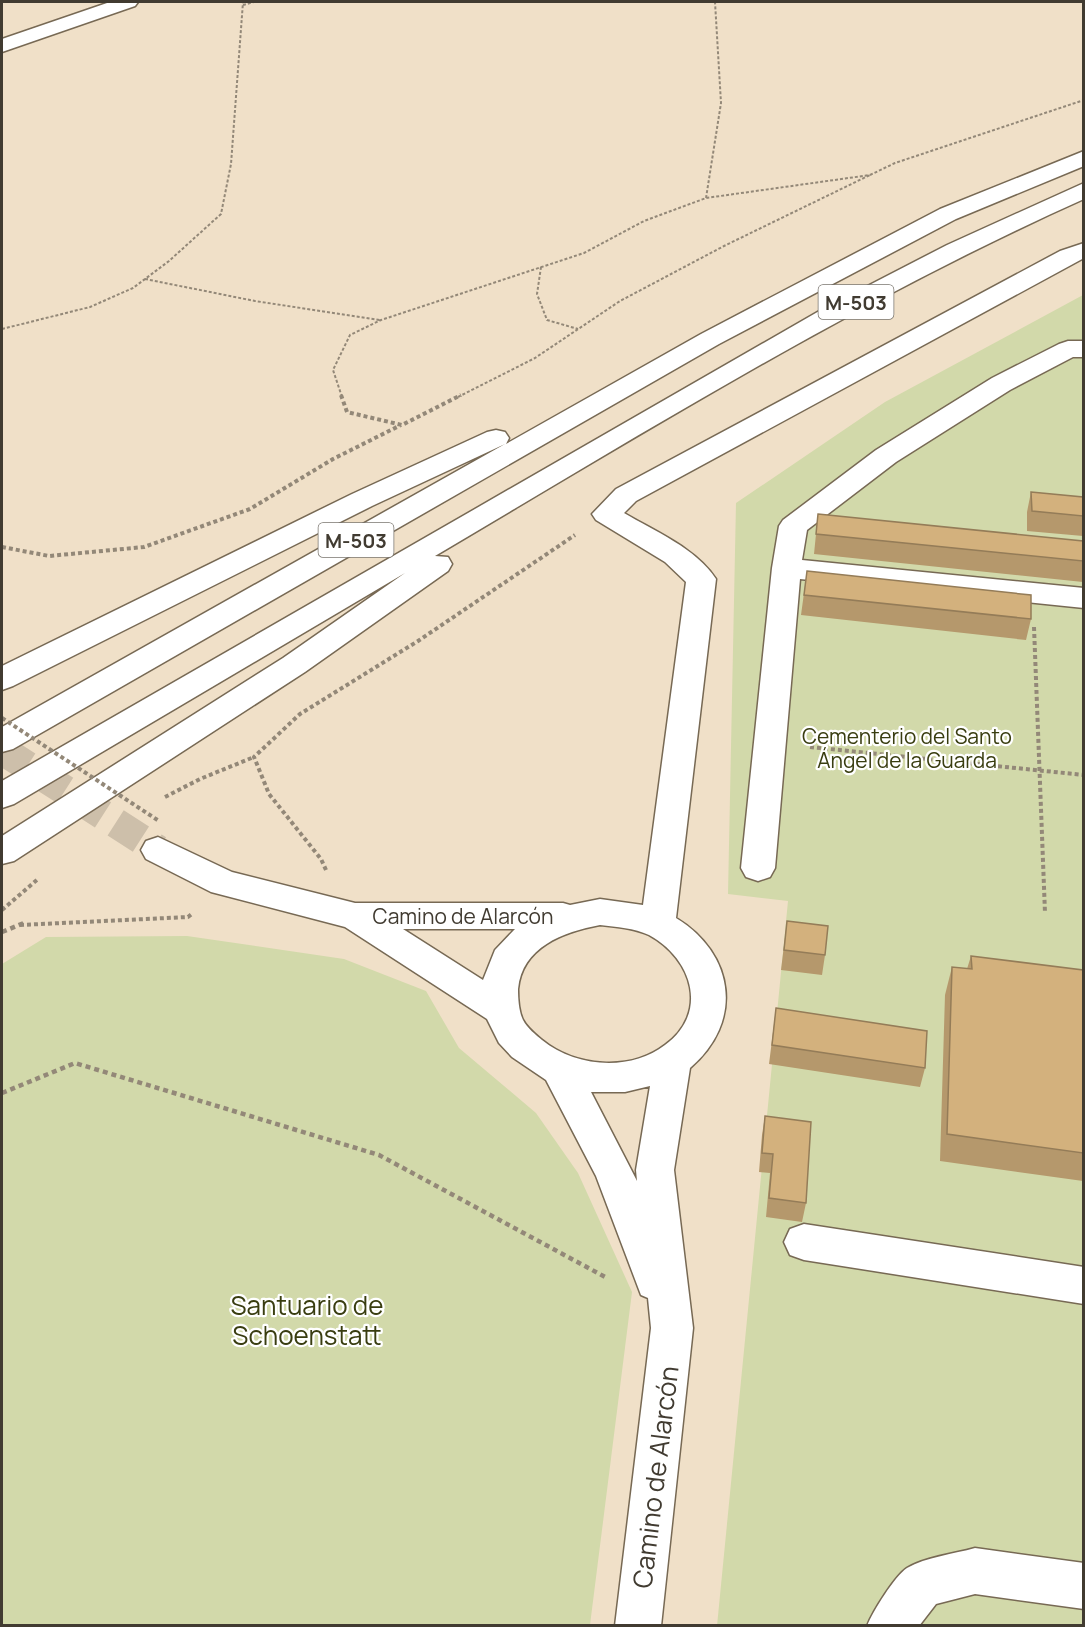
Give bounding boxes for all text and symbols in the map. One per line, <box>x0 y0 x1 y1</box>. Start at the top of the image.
road number: M-503 <box>818 285 894 319</box>
road number: M-503 <box>318 523 394 557</box>
park label: Cementerio del Santo Ángel de la Guarda <box>802 722 1012 774</box>
street label: Camino de Alarcón <box>373 902 553 930</box>
park label: Santuario de Schoenstatt <box>231 1287 383 1353</box>
street label: Camino de Alarcón <box>623 1364 687 1590</box>

